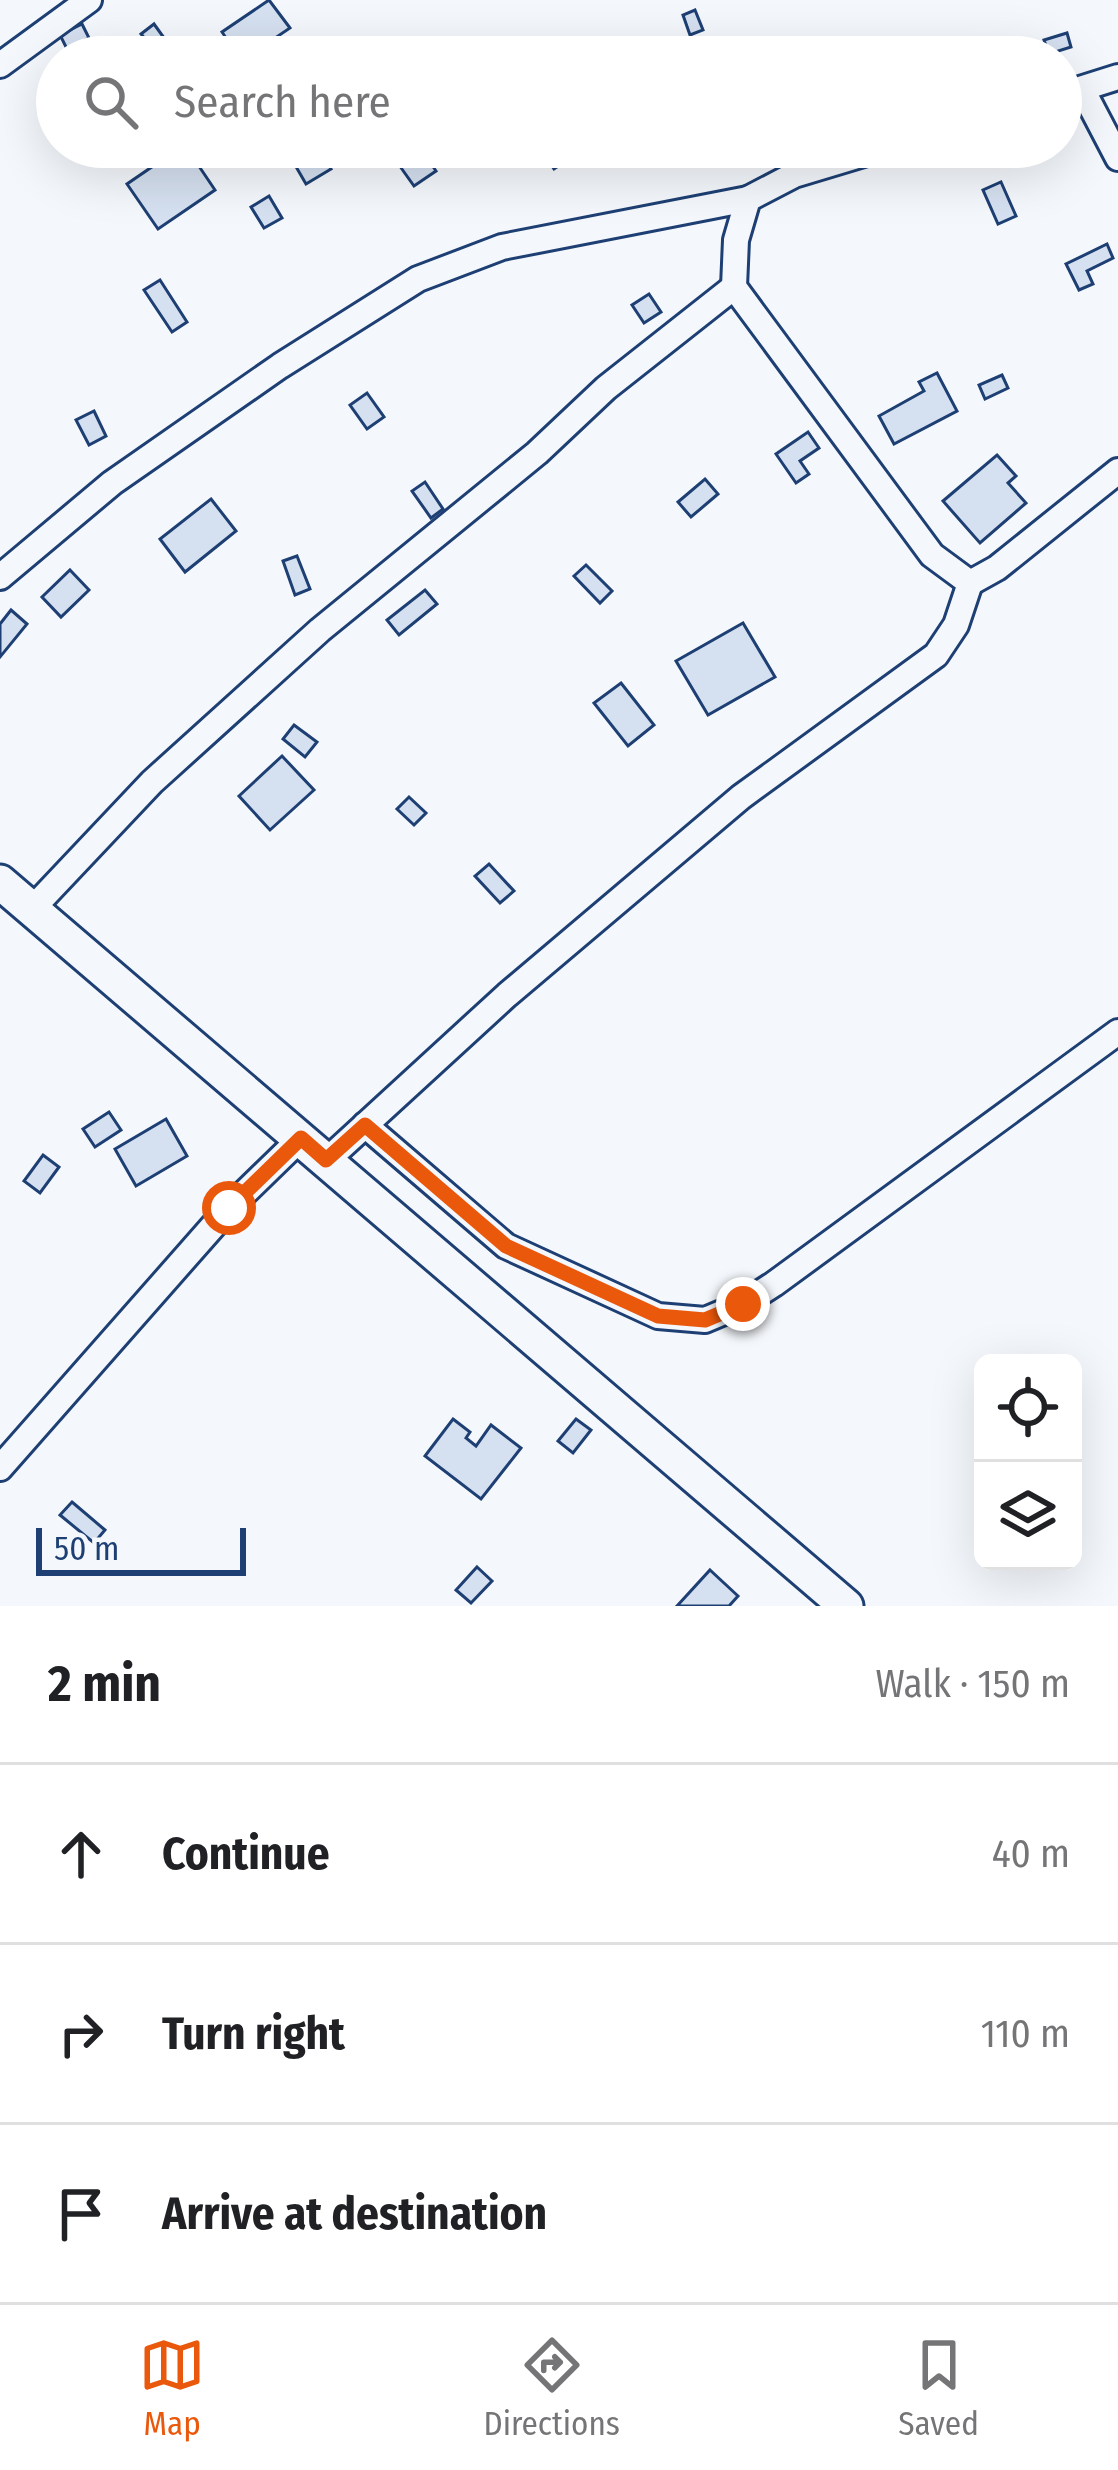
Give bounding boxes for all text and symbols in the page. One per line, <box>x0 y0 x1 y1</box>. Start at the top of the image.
search box <box>36 36 1082 168</box>
icon: search <box>78 69 144 135</box>
text: Search here <box>174 75 391 129</box>
route start <box>202 1181 256 1235</box>
route end <box>716 1277 770 1331</box>
map controls <box>974 1354 1082 1570</box>
button: locate <box>974 1354 1082 1462</box>
button: layers <box>974 1462 1082 1570</box>
scale bar <box>36 1522 246 1575</box>
text: 50 m <box>54 1529 119 1569</box>
text: 2 min <box>48 1653 161 1715</box>
text: Walk · 150 m <box>876 1661 1070 1707</box>
icon: ahead <box>48 1821 114 1887</box>
text: Continue <box>162 1827 330 1881</box>
text: 40 m <box>992 1831 1070 1877</box>
icon: right <box>48 2001 114 2067</box>
text: Turn right <box>162 2007 345 2061</box>
text: 110 m <box>981 2011 1070 2057</box>
icon: arrive <box>48 2181 114 2247</box>
text: Arrive at destination <box>162 2187 547 2241</box>
tab: Map <box>139 2332 205 2444</box>
tab: Directions <box>483 2332 620 2444</box>
tab: Saved <box>898 2332 979 2444</box>

